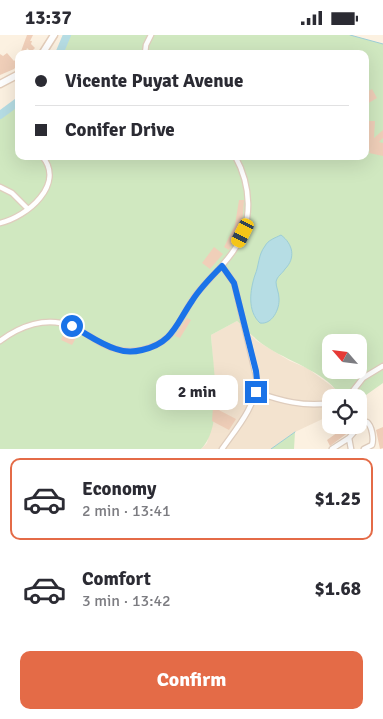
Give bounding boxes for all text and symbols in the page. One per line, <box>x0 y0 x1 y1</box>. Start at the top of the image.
text: 13:37 <box>25 6 72 30</box>
text: Vicente Puyat Avenue <box>65 69 243 93</box>
text: Conifer Drive <box>65 118 175 142</box>
car <box>229 216 256 250</box>
route start <box>61 315 83 337</box>
north arrow <box>322 334 368 379</box>
map controls <box>322 334 367 434</box>
callout: 2 min <box>156 375 238 409</box>
route end <box>245 381 267 403</box>
text: 2 min <box>178 382 216 402</box>
button: locate <box>322 389 367 434</box>
icon: car <box>22 477 67 522</box>
text: Economy <box>82 477 156 501</box>
text: $1.25 <box>315 487 361 511</box>
text: 2 min · 13:41 <box>82 501 171 521</box>
icon: car <box>22 567 67 612</box>
text: Comfort <box>82 567 151 591</box>
text: $1.68 <box>315 577 361 601</box>
text: 3 min · 13:42 <box>82 591 171 611</box>
button: Confirm <box>20 651 363 709</box>

